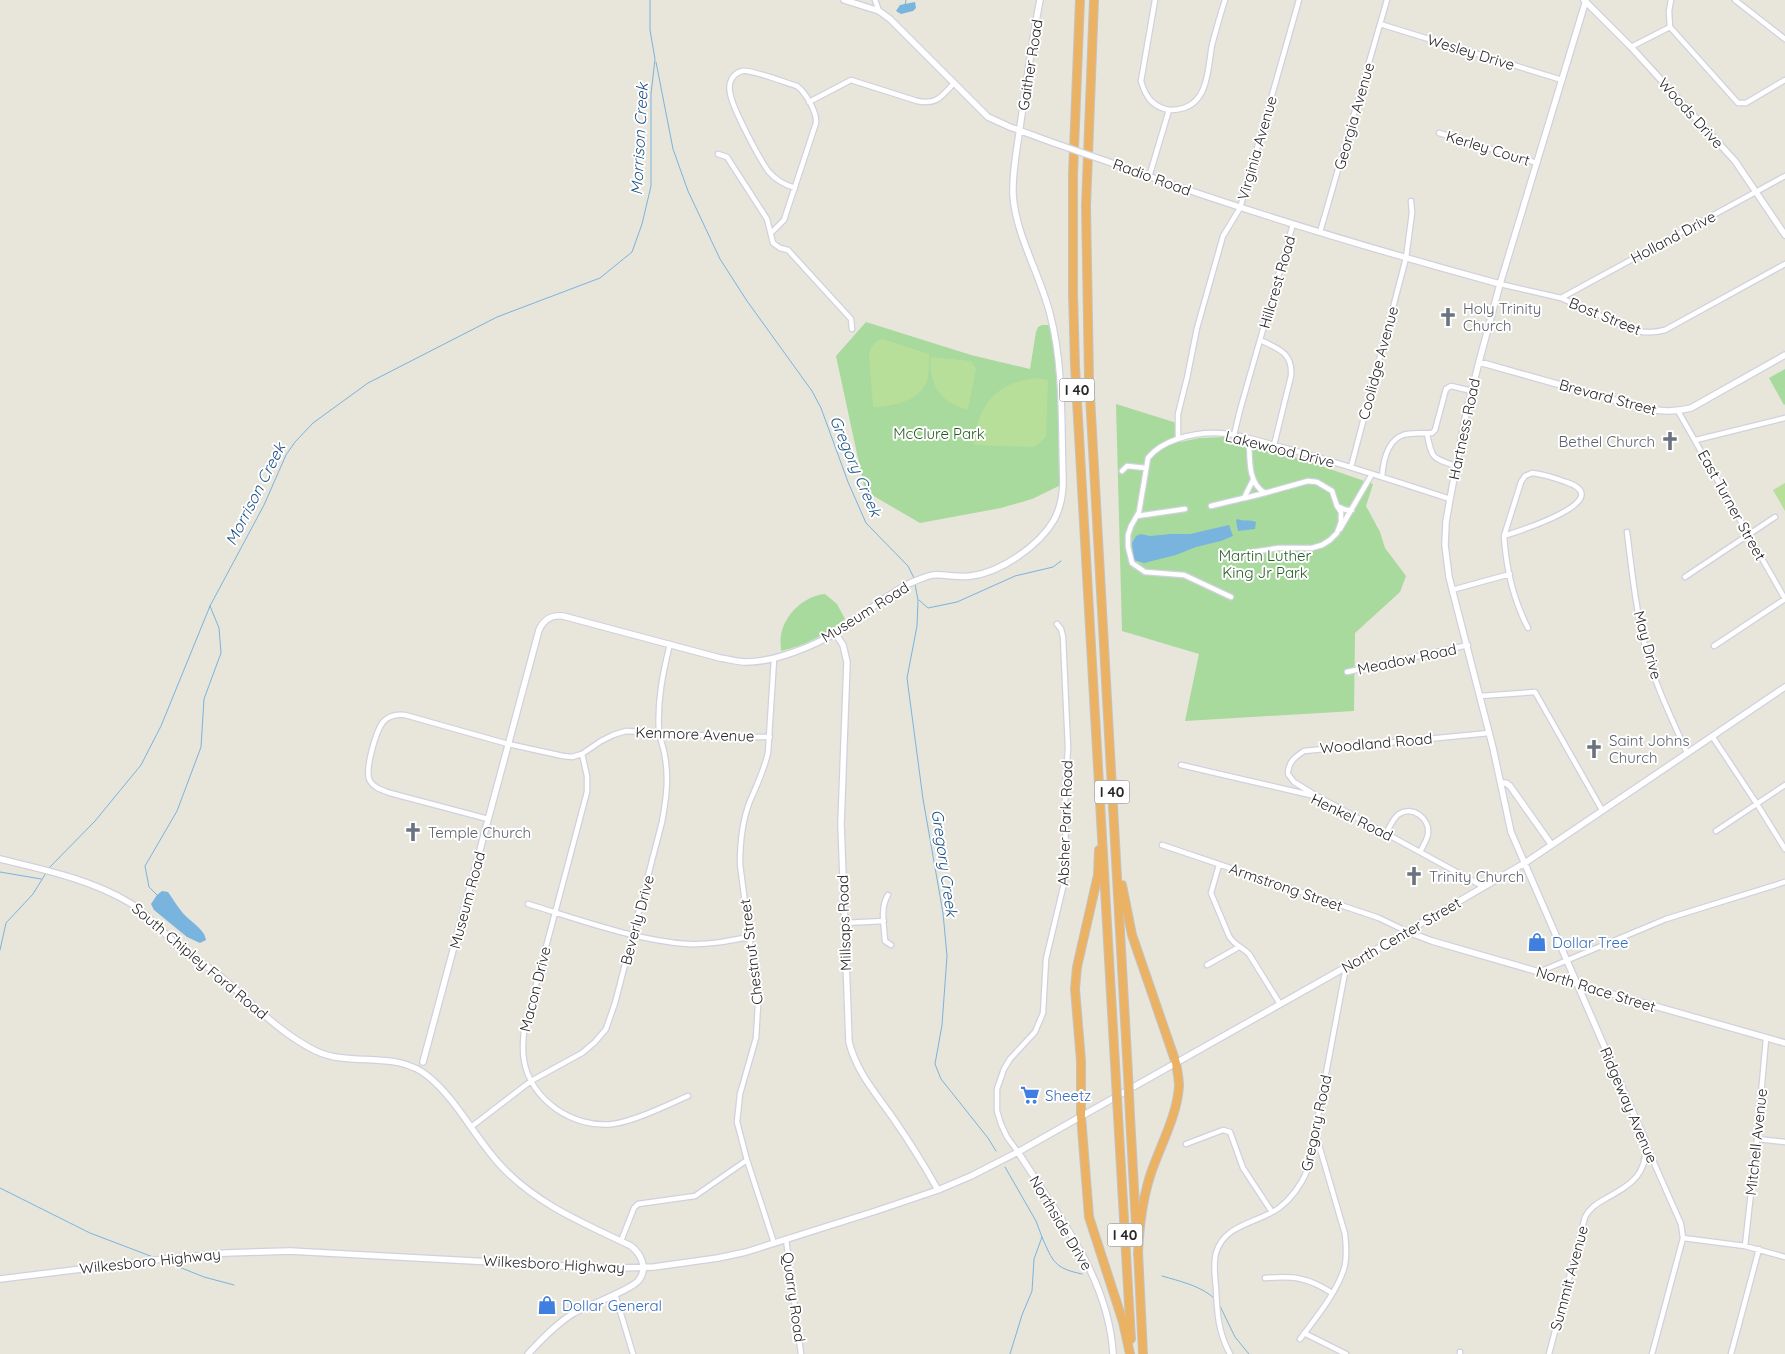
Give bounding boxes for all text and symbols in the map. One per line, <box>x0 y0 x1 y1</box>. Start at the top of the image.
street label: Gaither Road <box>1013 18 1047 112</box>
street label: Wesley Drive <box>1425 30 1517 74</box>
street label: Georgia Avenue <box>1330 60 1378 172</box>
street label: Woods Drive <box>1654 74 1728 152</box>
water label: Morrison Creek <box>626 81 652 196</box>
street label: Virginia Avenue <box>1233 94 1281 202</box>
street label: Kerley Court <box>1444 126 1532 170</box>
street label: Radio Road <box>1110 154 1194 200</box>
street label: Holland Drive <box>1627 207 1719 267</box>
street label: Hillcrest Road <box>1255 233 1299 331</box>
street label: Bost Street <box>1566 293 1644 339</box>
place label: Holy Trinity Church <box>1463 299 1541 335</box>
street label: Coolidge Avenue <box>1354 304 1402 422</box>
church icon: Holy Trinity Church <box>1437 306 1459 328</box>
street label: Brevard Street <box>1557 375 1659 419</box>
street label: Hartness Road <box>1444 377 1484 481</box>
road number: I 40 <box>1060 378 1094 402</box>
water label: Gregory Creek <box>826 413 887 521</box>
park label: McClure Park <box>893 424 985 443</box>
street label: Lakewood Drive <box>1223 426 1337 472</box>
church icon: Bethel Church <box>1659 430 1681 452</box>
place label: Bethel Church <box>1559 432 1655 451</box>
water label: Morrison Creek <box>221 438 290 549</box>
street label: East Turner Street <box>1694 446 1770 564</box>
park label: Martin Luther King Jr Park <box>1219 546 1312 582</box>
street label: Museum Road <box>818 577 912 647</box>
street label: May Drive <box>1630 609 1666 681</box>
street label: Meadow Road <box>1356 639 1458 679</box>
street label: Kenmore Avenue <box>635 722 755 746</box>
street label: Woodland Road <box>1319 729 1433 757</box>
place label: Saint Johns Church <box>1609 731 1689 767</box>
church icon: Saint Johns Church <box>1583 738 1605 760</box>
street label: Absher Park Road <box>1053 760 1077 886</box>
road number: I 40 <box>1094 780 1130 804</box>
street label: Henkel Road <box>1308 789 1396 845</box>
water label: Gregory Creek <box>928 808 963 919</box>
church icon: Temple Church <box>402 821 424 843</box>
place label: Temple Church <box>428 823 531 842</box>
street label: Museum Road <box>445 849 489 951</box>
street label: Armstrong Street <box>1227 859 1345 915</box>
church icon: Trinity Church <box>1403 865 1425 887</box>
place label: Trinity Church <box>1429 867 1524 886</box>
street label: Beverly Drive <box>616 873 658 967</box>
street label: Millsaps Road <box>833 875 855 971</box>
street label: North Center Street <box>1338 893 1464 977</box>
street label: South Chipley Ford Road <box>128 898 272 1024</box>
street label: Chestnut Street <box>735 898 767 1006</box>
shop icon: Dollar Tree <box>1526 931 1548 953</box>
place label: Dollar Tree <box>1552 933 1628 952</box>
street label: Macon Drive <box>515 944 555 1034</box>
street label: North Race Street <box>1534 962 1658 1016</box>
street label: Ridgeway Avenue <box>1596 1044 1662 1166</box>
street label: Gregory Road <box>1297 1073 1335 1173</box>
supermarket icon: Sheetz <box>1019 1084 1041 1106</box>
place label: Sheetz <box>1045 1086 1091 1105</box>
street label: Mitchell Avenue <box>1741 1087 1771 1197</box>
street label: Northside Drive <box>1025 1172 1097 1274</box>
street label: Summit Avenue <box>1546 1223 1592 1333</box>
road number: I 40 <box>1108 1224 1142 1246</box>
street label: Wilkesboro Highway <box>78 1244 222 1278</box>
street label: Wilkesboro Highway <box>483 1251 625 1277</box>
street label: Quarry Road <box>778 1251 810 1343</box>
shop icon: Dollar General <box>536 1294 558 1316</box>
place label: Dollar General <box>562 1296 662 1315</box>

